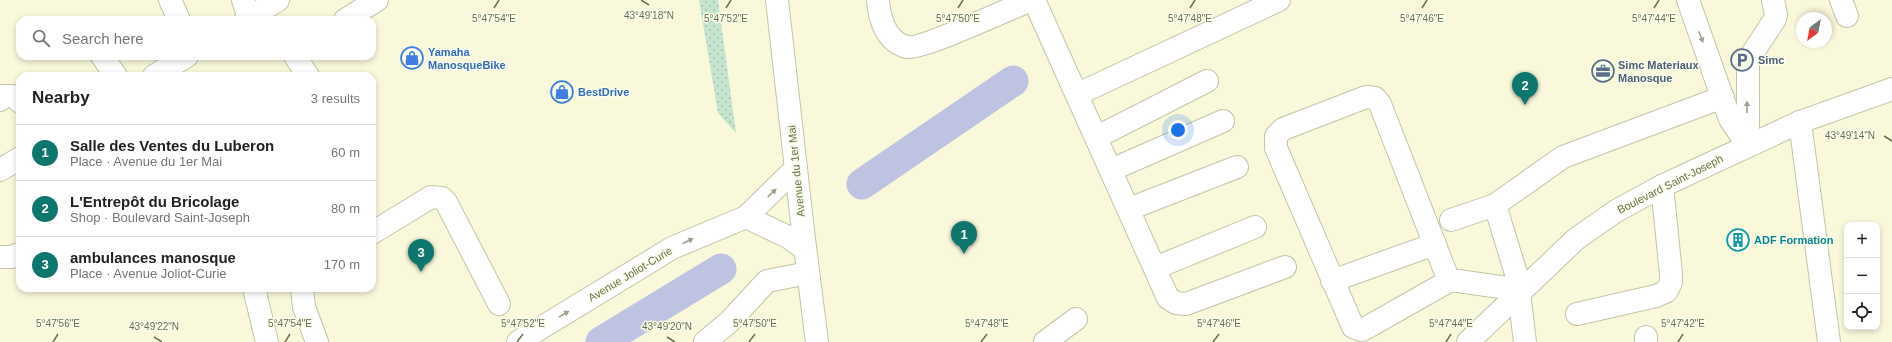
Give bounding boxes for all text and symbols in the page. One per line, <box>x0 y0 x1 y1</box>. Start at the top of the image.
text: 43°49'18"N <box>624 10 674 21</box>
north arrow <box>1796 12 1832 48</box>
text: 5°47'54"E <box>472 13 516 24</box>
text: 5°47'52"E <box>704 13 748 24</box>
text: 5°47'50"E <box>936 13 980 24</box>
text: 5°47'48"E <box>1168 13 1212 24</box>
text: 5°47'46"E <box>1400 13 1444 24</box>
text: 5°47'44"E <box>1632 13 1676 24</box>
search box <box>16 16 376 60</box>
icon: search <box>30 27 52 49</box>
text: Search here <box>62 30 144 47</box>
one-way arrow <box>1698 31 1704 43</box>
shop icon: Yamaha ManosqueBike <box>399 45 425 71</box>
place label: Yamaha ManosqueBike <box>428 46 506 71</box>
parking icon: Simc <box>1729 47 1755 73</box>
place label: Simc <box>1758 54 1784 66</box>
office icon: Simc Materiaux Manosque <box>1590 58 1616 84</box>
place label: Simc Materiaux Manosque <box>1618 59 1700 84</box>
pin: 2 <box>1512 72 1538 105</box>
shop icon: BestDrive <box>549 79 575 105</box>
place label: BestDrive <box>578 86 629 98</box>
text: Nearby <box>32 88 90 107</box>
text: 3 results <box>311 91 360 106</box>
one-way arrow <box>1744 100 1750 113</box>
your location <box>1168 120 1188 140</box>
street label: Avenue du 1er Mai <box>785 125 807 217</box>
text: 43°49'14"N <box>1825 130 1875 141</box>
text: Salle des Ventes du Luberon <box>70 137 274 154</box>
text: 1 <box>41 145 49 160</box>
text: 60 m <box>331 145 360 160</box>
street label: Boulevard Saint-Joseph <box>1615 152 1725 216</box>
text: Place · Avenue du 1er Mai <box>70 154 222 169</box>
one-way arrow <box>767 188 777 198</box>
text: L'Entrepôt du Bricolage <box>70 193 239 210</box>
text: 2 <box>41 201 49 216</box>
text: 80 m <box>331 201 360 216</box>
text: Shop · Boulevard Saint-Joseph <box>70 210 250 225</box>
pin: 1 <box>951 221 977 254</box>
map controls <box>1844 222 1880 330</box>
button: + <box>1844 222 1880 258</box>
building icon: ADF Formation <box>1725 227 1751 253</box>
place label: ADF Formation <box>1754 234 1834 246</box>
one-way arrow <box>682 238 693 244</box>
pin: 3 <box>408 239 434 272</box>
street label: Avenue Joliot-Curie <box>586 244 674 304</box>
text: ambulances manosque <box>70 249 236 266</box>
text: 3 <box>41 257 49 272</box>
text: 170 m <box>324 257 360 272</box>
button: − <box>1844 258 1880 294</box>
text: Place · Avenue Joliot-Curie <box>70 266 227 281</box>
button: locate <box>1844 294 1880 330</box>
one-way arrow <box>558 311 570 318</box>
text: 5°47'56"E <box>36 318 80 329</box>
text: 5°47'54"E <box>268 318 312 329</box>
text: 5°47'52"E <box>501 318 545 329</box>
text: 5°47'50"E <box>733 318 777 329</box>
text: 5°47'48"E <box>965 318 1009 329</box>
text: 5°47'46"E <box>1197 318 1241 329</box>
text: 5°47'44"E <box>1429 318 1473 329</box>
text: 5°47'42"E <box>1661 318 1705 329</box>
text: 43°49'22"N <box>129 321 179 332</box>
text: 43°49'20"N <box>642 321 692 332</box>

